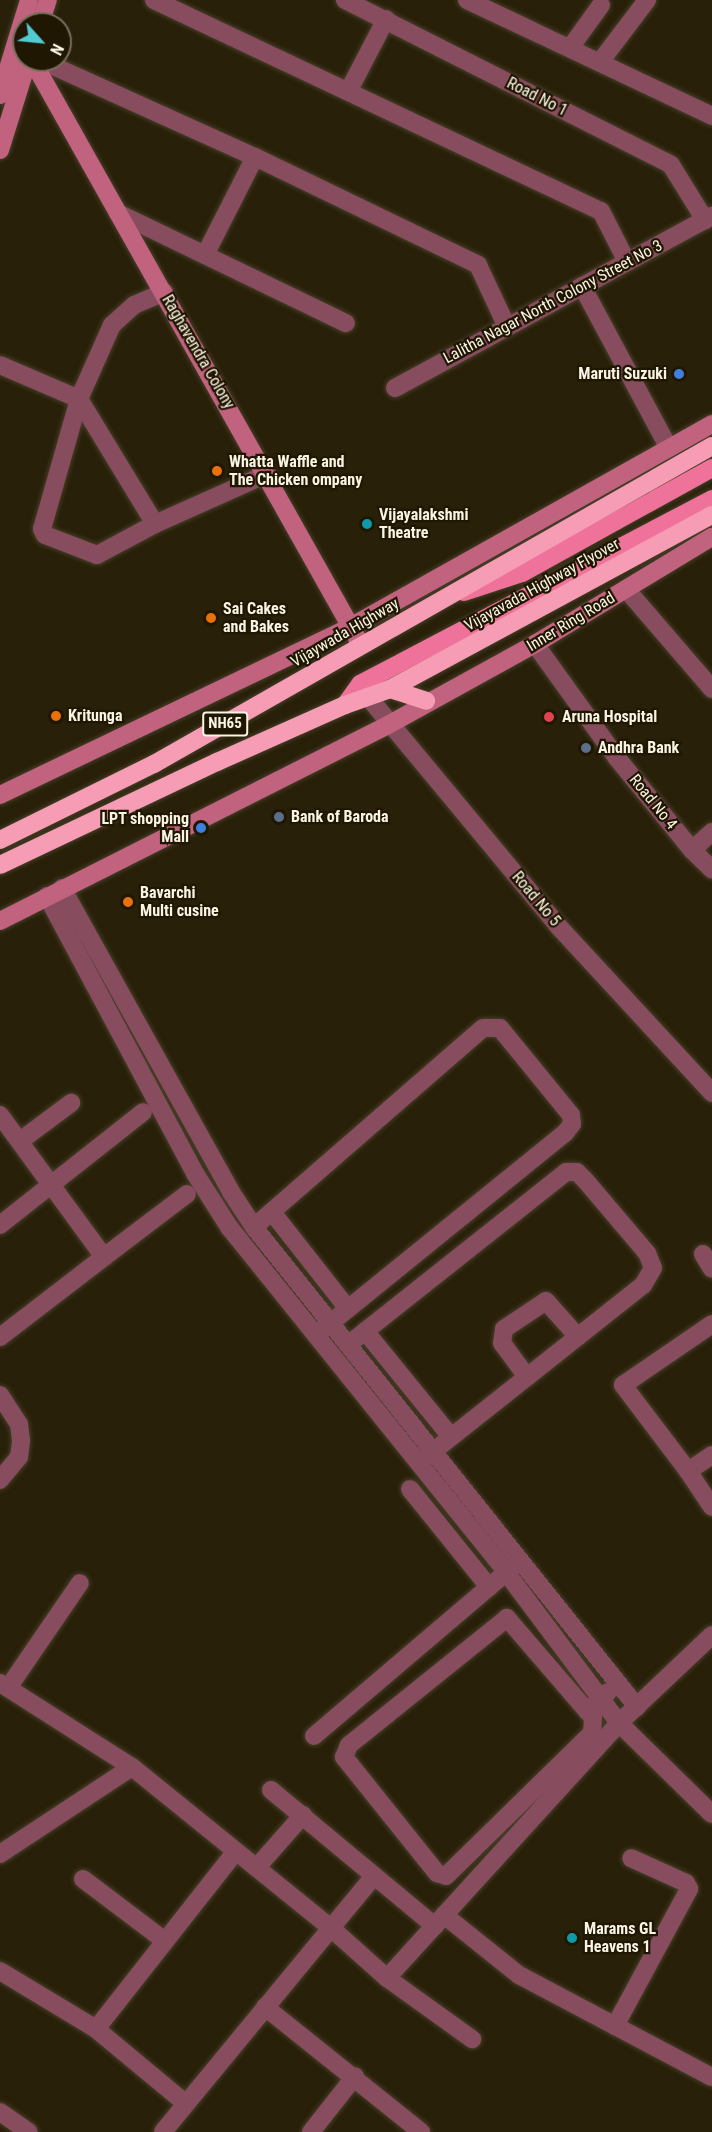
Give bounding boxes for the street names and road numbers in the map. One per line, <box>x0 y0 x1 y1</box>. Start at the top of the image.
street label: Road No 1 <box>504 74 570 120</box>
street label: Lalitha Nagar North Colony Street No 3 <box>440 236 666 368</box>
street label: Raghavendra Colony <box>158 292 238 412</box>
street label: Vijayavada Highway Flyover <box>461 534 623 636</box>
street label: Inner Ring Road <box>524 588 618 656</box>
street label: Vijaywada Highway <box>288 594 402 672</box>
road number: NH65 <box>201 712 249 736</box>
street label: Road No 4 <box>625 771 681 833</box>
street label: Road No 5 <box>508 868 564 930</box>

